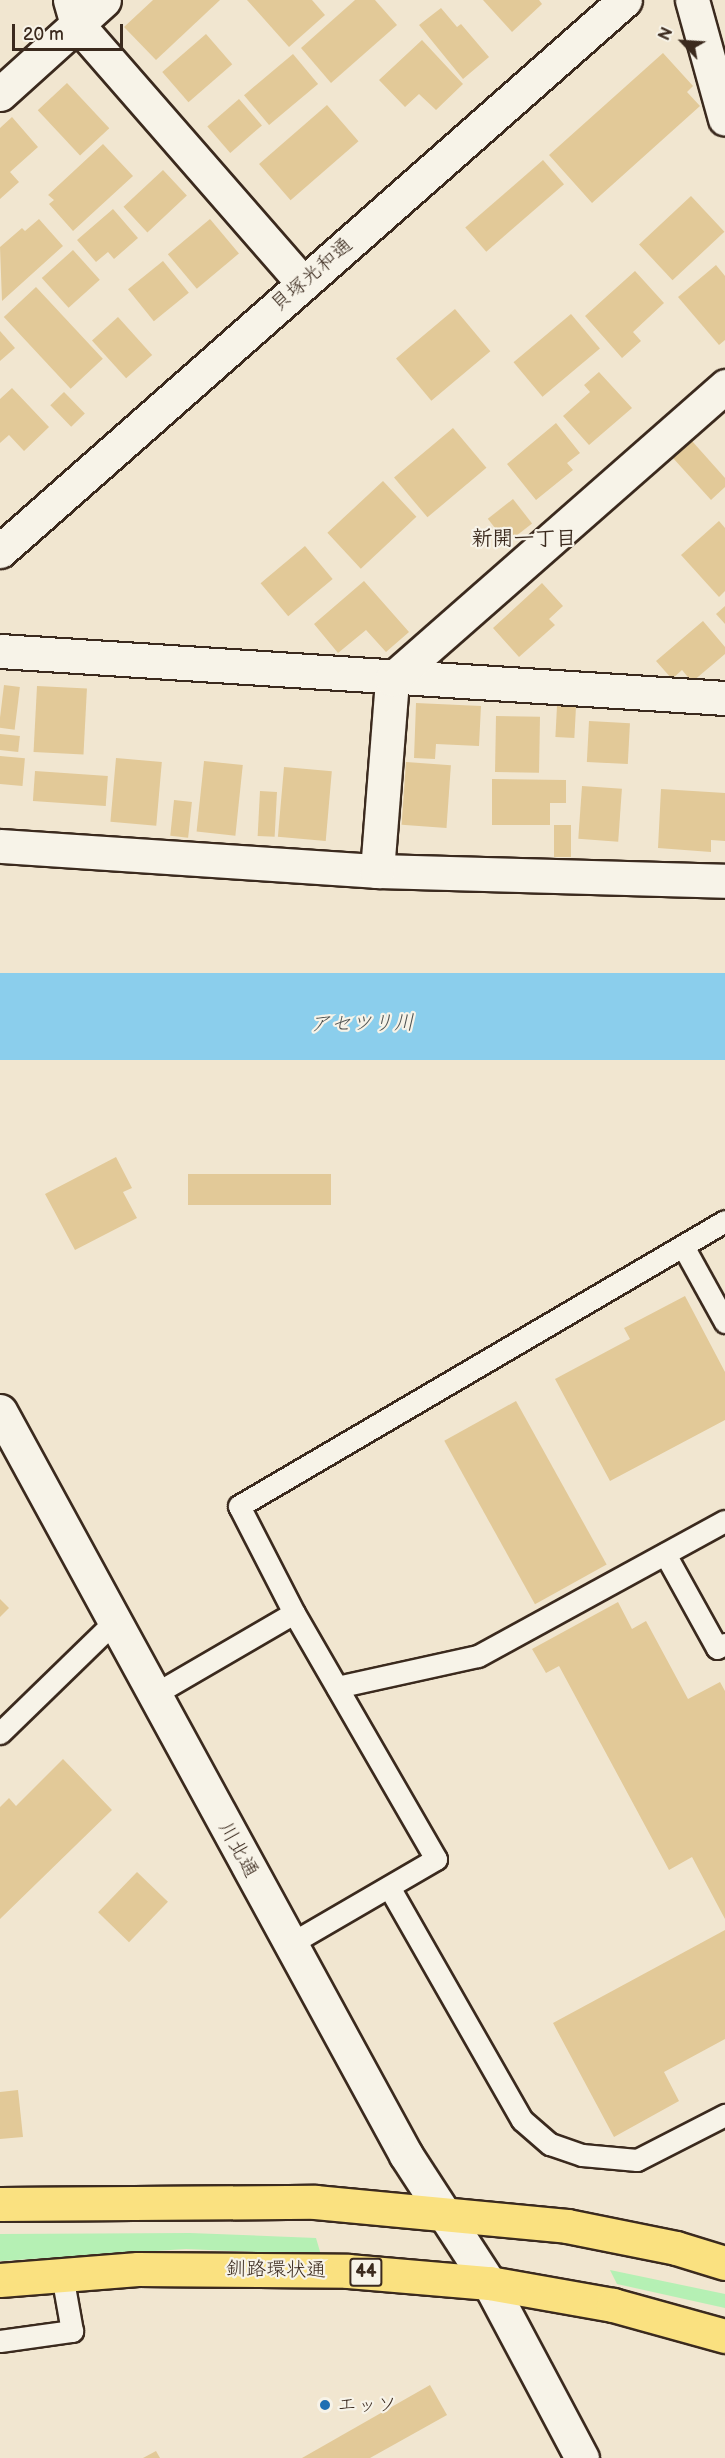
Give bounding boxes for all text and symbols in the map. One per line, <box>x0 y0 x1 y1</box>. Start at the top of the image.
scale bar <box>15 12 126 50</box>
north arrow <box>653 12 713 72</box>
text: 20 m <box>23 24 64 45</box>
text: N <box>655 25 677 44</box>
street label: 貝塚光和通 <box>266 233 358 317</box>
district label: 新開一丁目 <box>472 526 576 552</box>
water label: アセツリ川 <box>309 1010 415 1038</box>
street label: 川北通 <box>213 1818 263 1882</box>
street label: 釧路環状通 <box>226 2257 326 2283</box>
road number: 44 <box>348 2257 384 2287</box>
place label: エッソ <box>337 2393 397 2417</box>
marker: エッソ <box>318 2398 332 2412</box>

